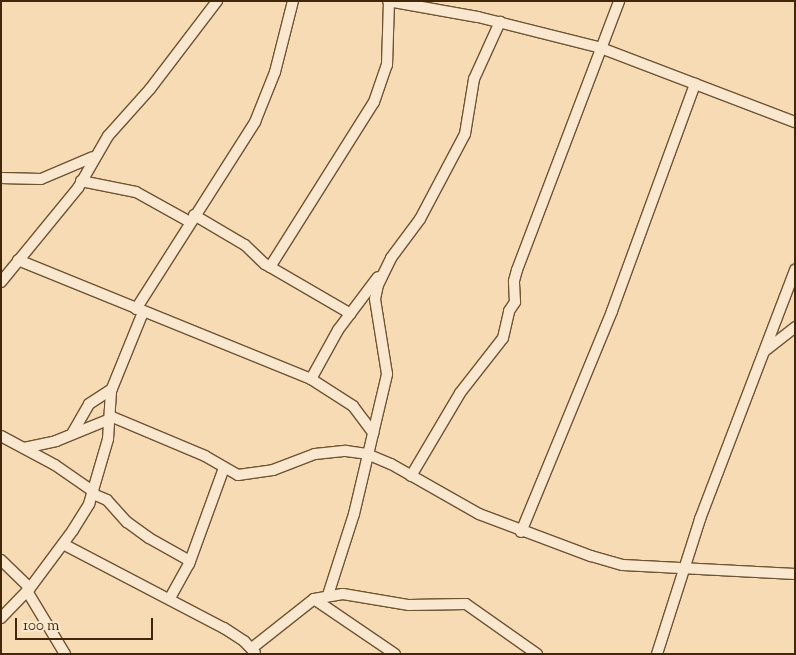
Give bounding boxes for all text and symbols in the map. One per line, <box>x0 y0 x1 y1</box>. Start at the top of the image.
scale bar <box>18 608 155 640</box>
text: 100 m <box>23 616 59 637</box>

